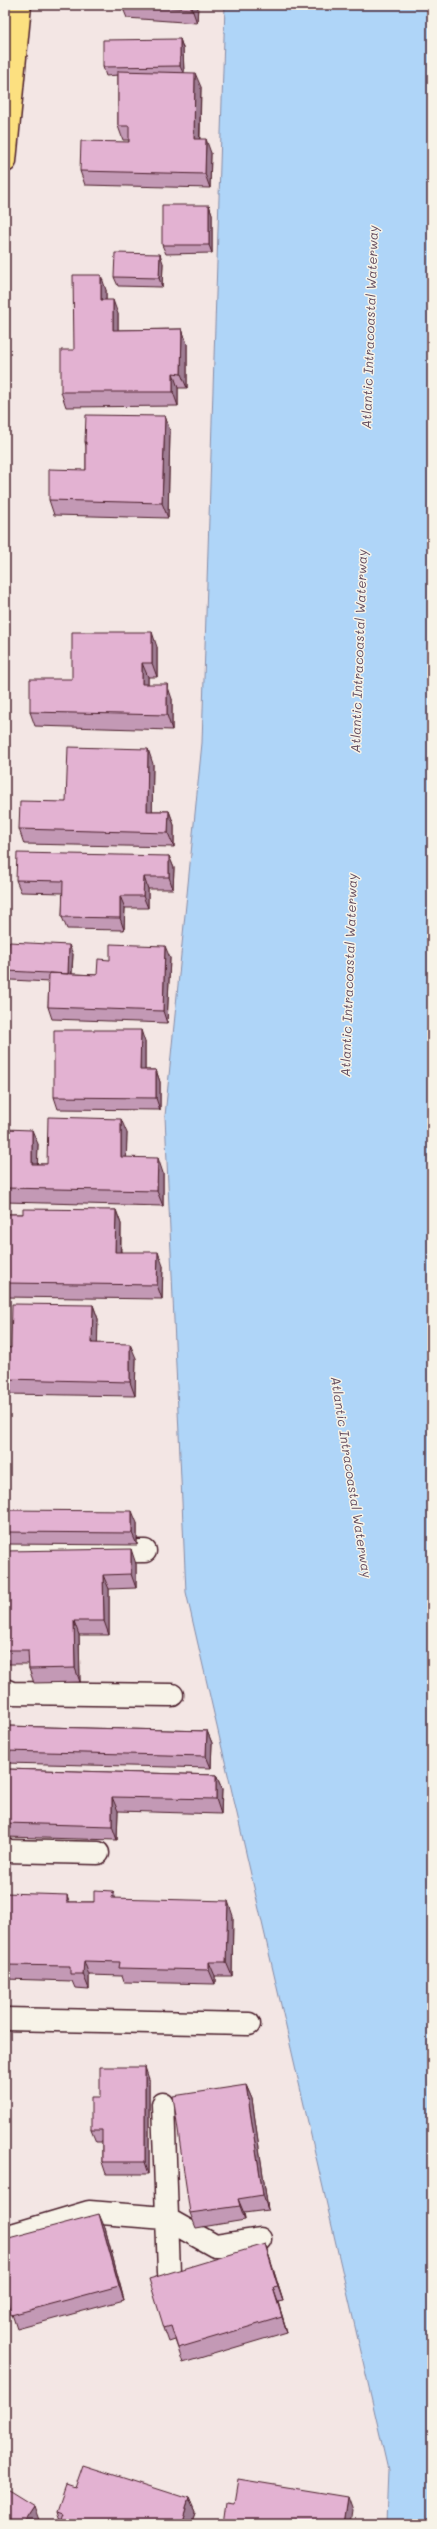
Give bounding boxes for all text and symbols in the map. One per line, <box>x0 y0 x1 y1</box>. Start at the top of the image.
water label: Atlantic Intracoastal Waterway <box>357 225 381 429</box>
water label: Atlantic Intracoastal Waterway <box>346 549 370 753</box>
water label: Atlantic Intracoastal Waterway <box>336 873 360 1077</box>
water label: Atlantic Intracoastal Waterway <box>328 1375 376 1579</box>

